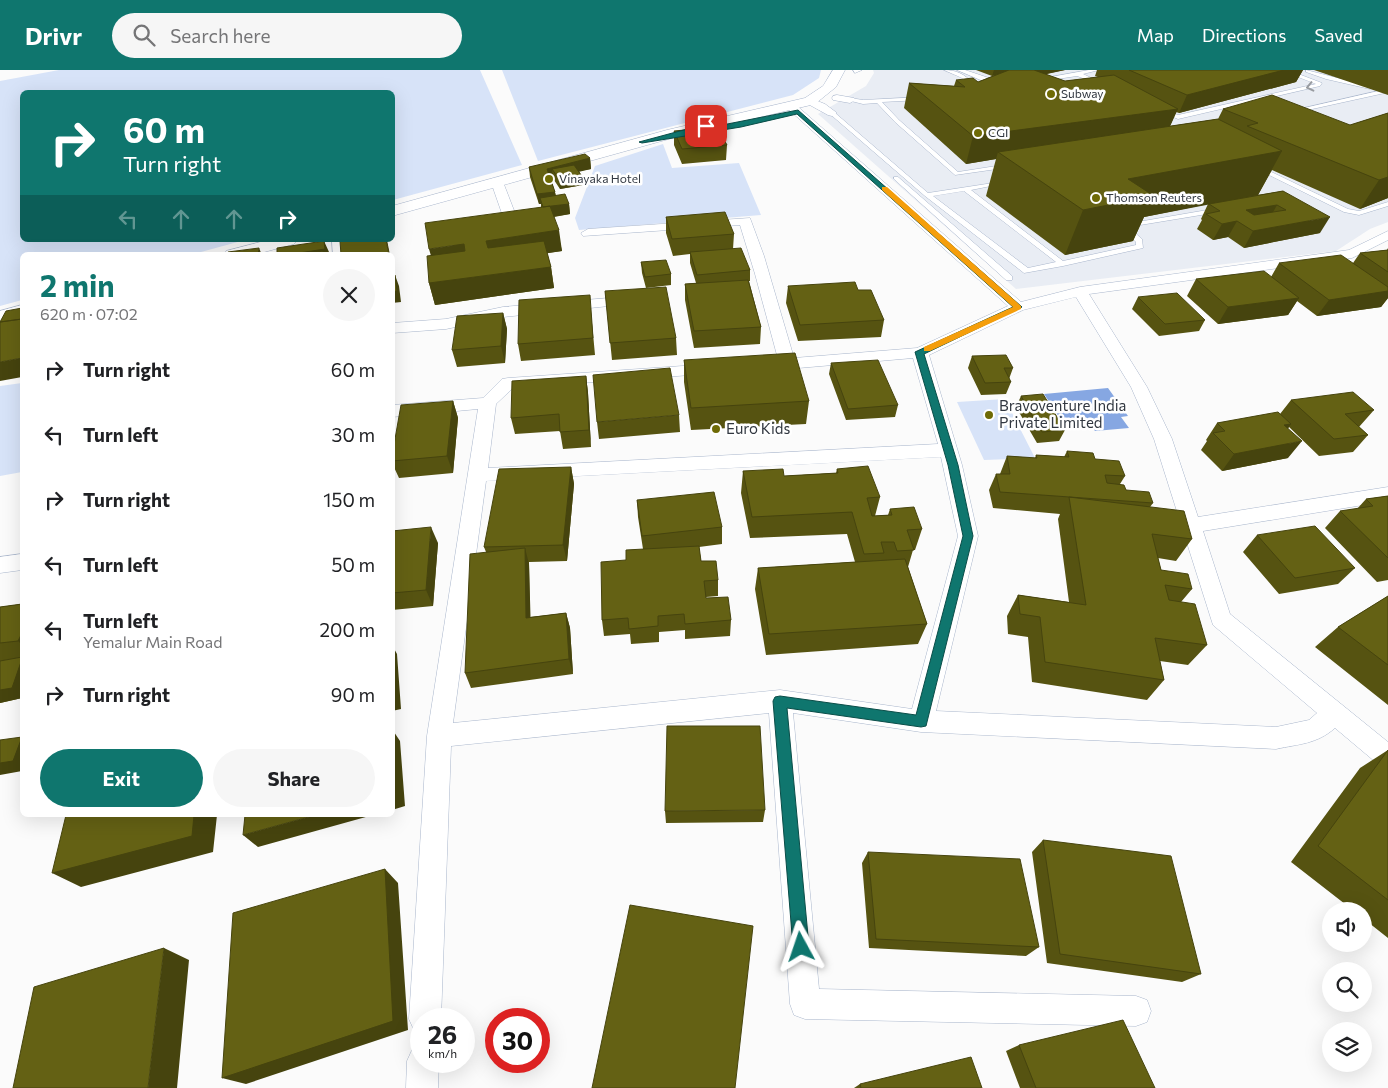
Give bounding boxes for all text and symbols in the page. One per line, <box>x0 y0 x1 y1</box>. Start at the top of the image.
search box <box>112 13 462 58</box>
text: Drivr <box>25 21 82 50</box>
icon: search <box>130 21 158 49</box>
text: Search here <box>170 24 271 47</box>
text: Map <box>1137 24 1174 46</box>
text: Directions <box>1202 24 1286 46</box>
text: Saved <box>1314 24 1363 46</box>
one-way arrow <box>1306 81 1314 92</box>
place label: Subway <box>1061 86 1104 100</box>
marker: Subway <box>1045 88 1057 100</box>
pin <box>685 105 727 147</box>
text: 60 m <box>123 107 205 150</box>
icon: right <box>40 110 105 175</box>
icon: arrive <box>692 112 720 140</box>
place label: CGI <box>988 125 1008 139</box>
marker: CGI <box>972 127 984 139</box>
text: Turn right <box>123 150 221 177</box>
place label: Vinayaka Hotel <box>559 171 641 185</box>
marker: Vinayaka Hotel <box>543 173 555 185</box>
place label: Thomson Reuters <box>1106 190 1202 204</box>
marker: Thomson Reuters <box>1090 192 1102 204</box>
icon: left <box>114 205 142 233</box>
icon: ahead <box>167 205 195 233</box>
icon: ahead <box>220 205 248 233</box>
icon: right <box>273 205 301 233</box>
text: 2 min <box>40 266 115 303</box>
button: close <box>323 269 375 321</box>
text: 620 m · 07:02 <box>40 304 138 323</box>
icon: right <box>40 356 68 384</box>
text: Turn right <box>83 358 170 381</box>
text: 60 m <box>331 358 375 381</box>
place label: Bravoventure India Private Limited <box>999 396 1126 431</box>
marker: Bravoventure India Private Limited <box>983 409 995 421</box>
place label: Euro Kids <box>726 419 790 437</box>
icon: left <box>40 421 68 449</box>
text: Turn left <box>83 423 158 446</box>
text: 30 m <box>332 423 375 446</box>
marker: Euro Kids <box>710 423 722 435</box>
icon: right <box>40 486 68 514</box>
text: Turn right <box>83 488 170 511</box>
text: 150 m <box>323 488 375 511</box>
icon: left <box>40 551 68 579</box>
text: Turn left <box>83 553 158 576</box>
text: 50 m <box>331 553 375 576</box>
text: Turn left <box>83 609 158 632</box>
icon: left <box>40 616 68 644</box>
text: 200 m <box>320 618 375 641</box>
text: Yemalur Main Road <box>83 632 222 651</box>
icon: right <box>40 681 68 709</box>
text: Turn right <box>83 683 170 706</box>
text: 90 m <box>331 683 375 706</box>
button: Exit <box>40 749 203 807</box>
button: Share <box>213 749 375 807</box>
map controls <box>1322 902 1372 1072</box>
button: sound <box>1322 902 1372 952</box>
position arrow <box>774 920 826 972</box>
button: search <box>1322 962 1372 1012</box>
speed limit sign: 30 <box>485 1008 550 1073</box>
text: 26 <box>428 1019 457 1049</box>
button: layers <box>1322 1022 1372 1072</box>
text: km/h <box>428 1046 457 1060</box>

